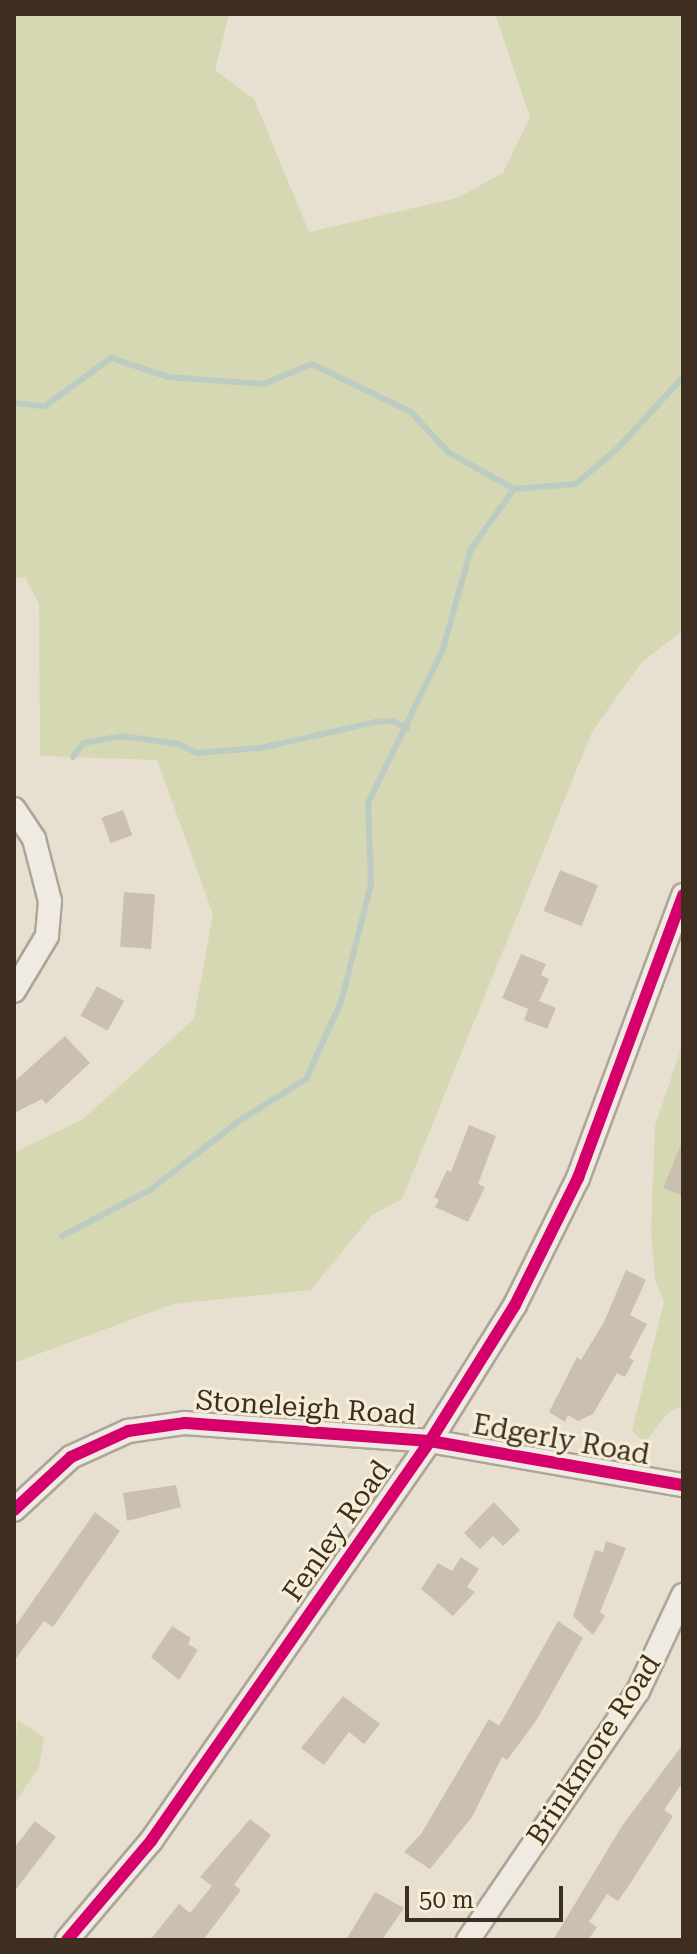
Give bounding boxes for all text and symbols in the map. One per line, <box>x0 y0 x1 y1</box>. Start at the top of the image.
street label: Stoneleigh Road <box>195 1384 417 1432</box>
street label: Edgerly Road <box>470 1408 652 1472</box>
street label: Fenley Road <box>276 1454 398 1608</box>
street label: Brinkmore Road <box>520 1649 668 1851</box>
scale bar <box>409 1870 567 1920</box>
text: 50 m <box>419 1886 474 1914</box>

